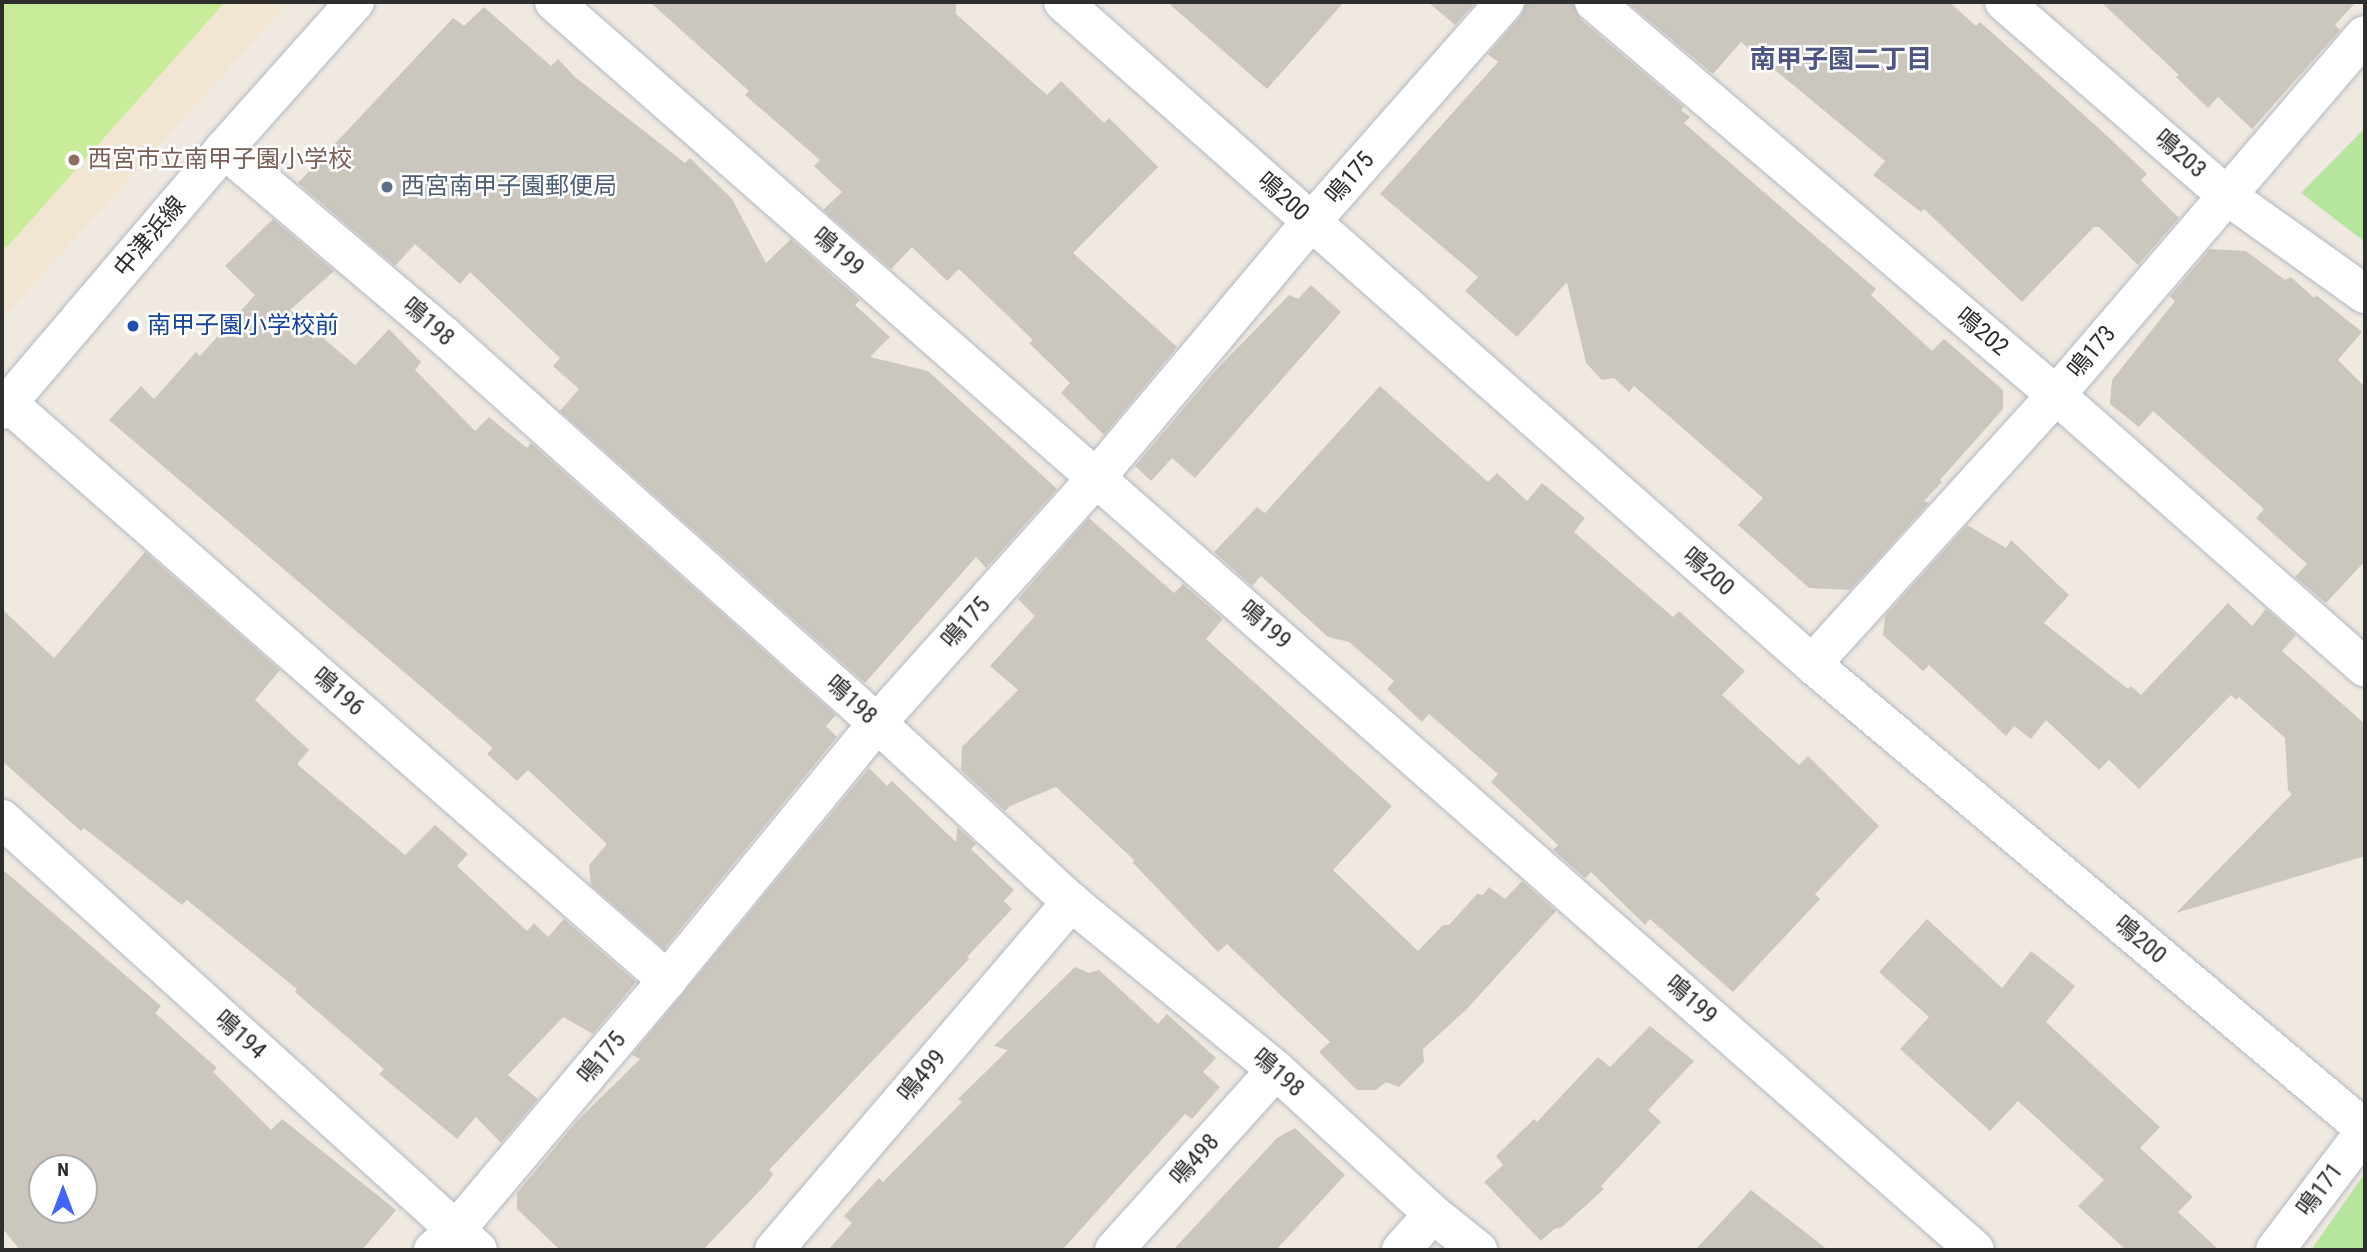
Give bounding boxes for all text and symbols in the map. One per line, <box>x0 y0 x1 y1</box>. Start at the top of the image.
district label: 南甲子園二丁目 <box>1750 44 1932 76</box>
street label: 鳴203 <box>2148 124 2212 184</box>
place label: 西宮市立南甲子園小学校 <box>88 146 352 174</box>
street label: 鳴175 <box>1320 146 1380 210</box>
marker: 西宮市立南甲子園小学校 <box>66 152 82 168</box>
street label: 鳴200 <box>1251 166 1315 228</box>
place label: 西宮南甲子園郵便局 <box>401 173 617 201</box>
marker: 西宮南甲子園郵便局 <box>379 179 395 195</box>
street label: 中津浜線 <box>108 191 192 283</box>
street label: 鳴199 <box>806 222 870 282</box>
street label: 鳴198 <box>396 292 460 352</box>
street label: 鳴202 <box>1950 302 2014 362</box>
place label: 南甲子園小学校前 <box>147 312 339 340</box>
marker: 南甲子園小学校前 <box>125 318 141 334</box>
street label: 鳴173 <box>2062 320 2122 384</box>
street label: 鳴200 <box>1676 542 1740 602</box>
street label: 鳴175 <box>935 591 997 655</box>
street label: 鳴199 <box>1233 595 1297 655</box>
street label: 鳴196 <box>306 662 370 722</box>
street label: 鳴198 <box>819 669 883 731</box>
street label: 鳴200 <box>2108 910 2172 970</box>
street label: 鳴199 <box>1659 970 1723 1030</box>
street label: 鳴194 <box>208 1004 272 1066</box>
street label: 鳴175 <box>572 1026 632 1090</box>
street label: 鳴198 <box>1246 1043 1310 1103</box>
street label: 鳴499 <box>892 1044 952 1108</box>
street label: 鳴498 <box>1164 1128 1226 1192</box>
north arrow <box>28 1154 98 1224</box>
text: N <box>57 1158 69 1181</box>
street label: 鳴171 <box>2291 1158 2349 1222</box>

